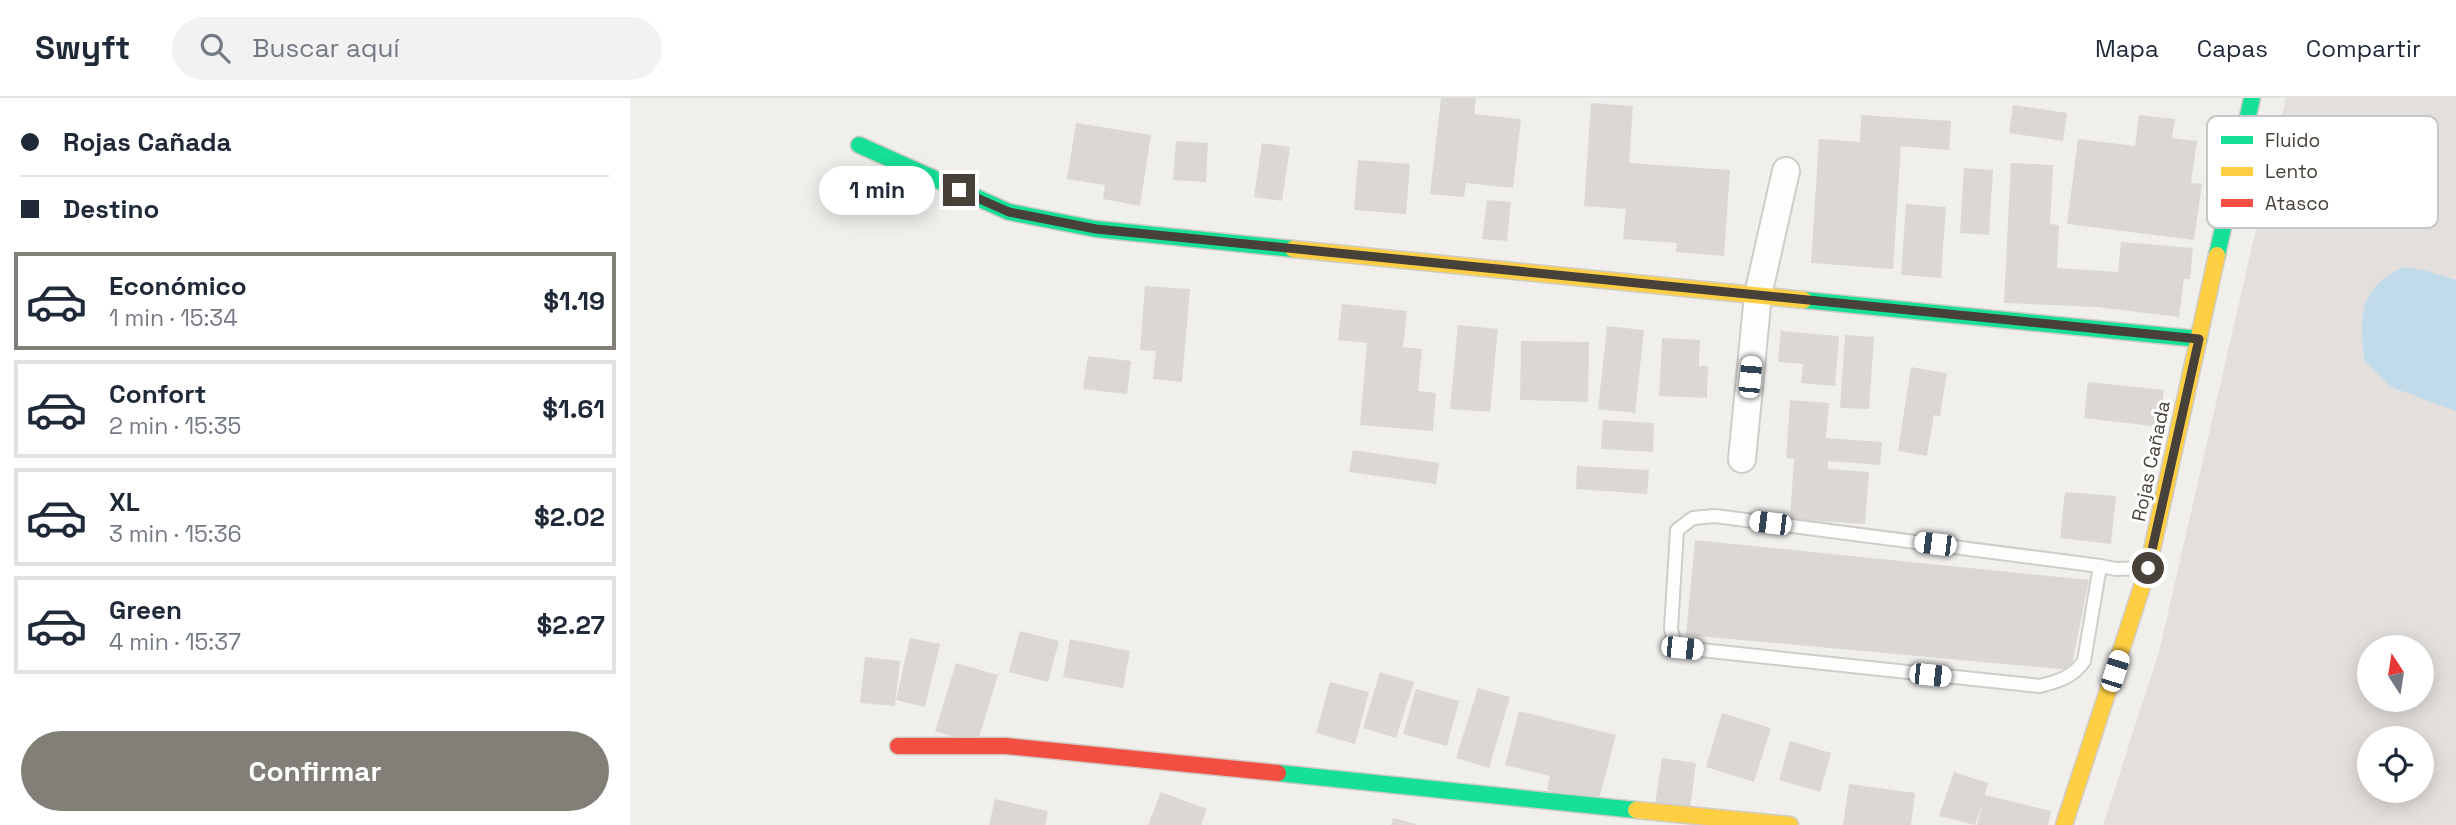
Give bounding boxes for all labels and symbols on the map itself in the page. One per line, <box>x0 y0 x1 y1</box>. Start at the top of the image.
legend <box>2207 116 2438 228</box>
text: Fluido <box>2265 128 2320 153</box>
text: Lento <box>2265 159 2318 184</box>
callout: 1 min <box>819 166 934 214</box>
route end <box>943 174 975 206</box>
text: Atasco <box>2265 191 2329 216</box>
car <box>1738 355 1763 399</box>
street label: Rojas Cañada <box>2126 398 2176 524</box>
car <box>1748 510 1793 536</box>
car <box>1913 531 1958 557</box>
route start <box>2132 552 2164 584</box>
car <box>1661 635 1704 661</box>
north arrow <box>2357 635 2434 712</box>
car <box>2099 648 2132 694</box>
car <box>1909 662 1952 688</box>

